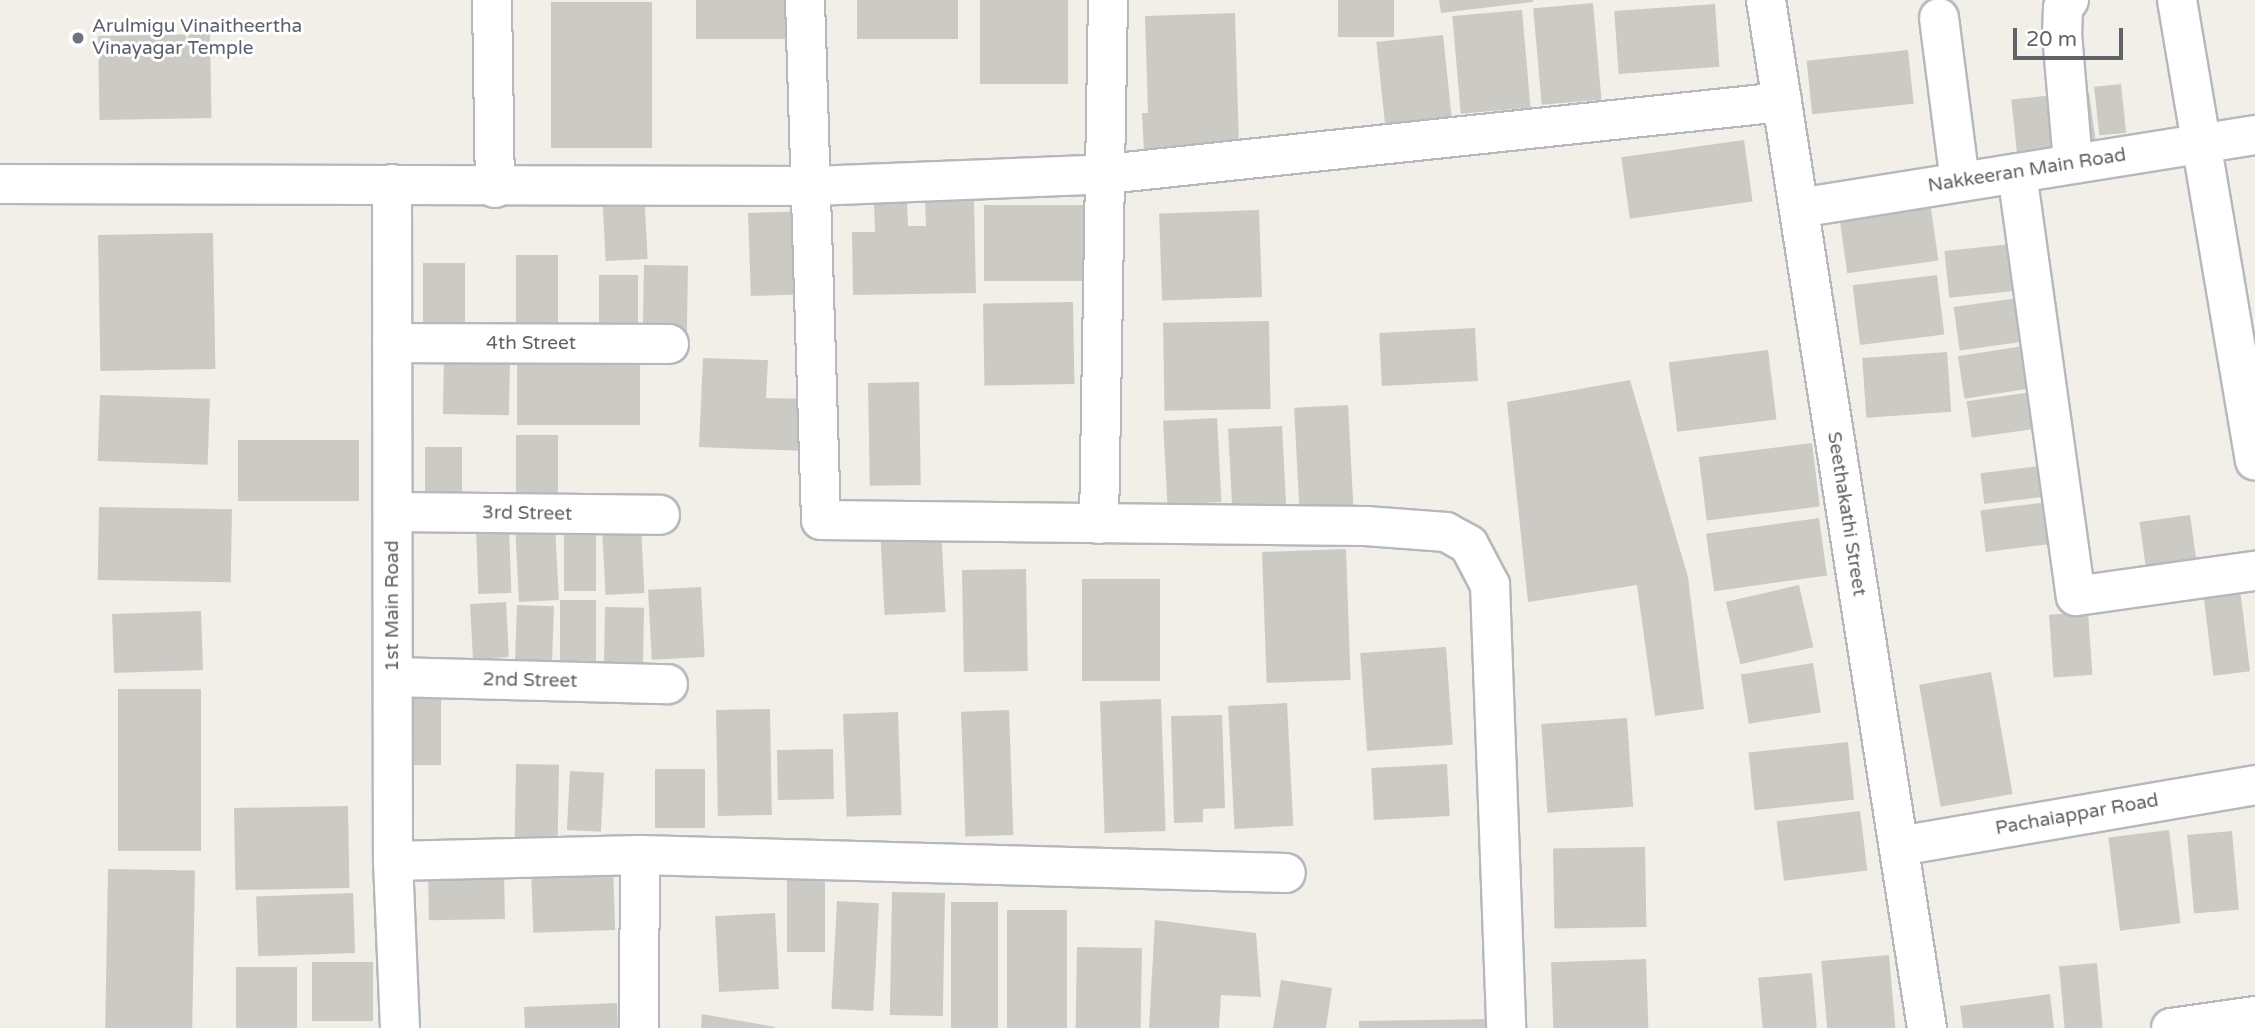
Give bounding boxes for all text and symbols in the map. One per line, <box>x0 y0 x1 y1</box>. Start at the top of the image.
scale bar <box>2017 14 2127 58</box>
place label: Arulmigu Vinaitheertha Vinayagar Temple <box>92 16 302 60</box>
text: 20 m <box>2026 27 2077 52</box>
marker: Arulmigu Vinaitheertha Vinayagar Temple <box>70 30 86 46</box>
street label: Nakkeeran Main Road <box>1926 144 2128 198</box>
street label: 4th Street <box>486 333 576 355</box>
street label: Seethakathi Street <box>1822 430 1870 598</box>
street label: 3rd Street <box>482 502 572 526</box>
street label: 1st Main Road <box>382 540 404 672</box>
street label: 2nd Street <box>482 669 578 693</box>
street label: Pachaiappar Road <box>1994 789 2160 841</box>

